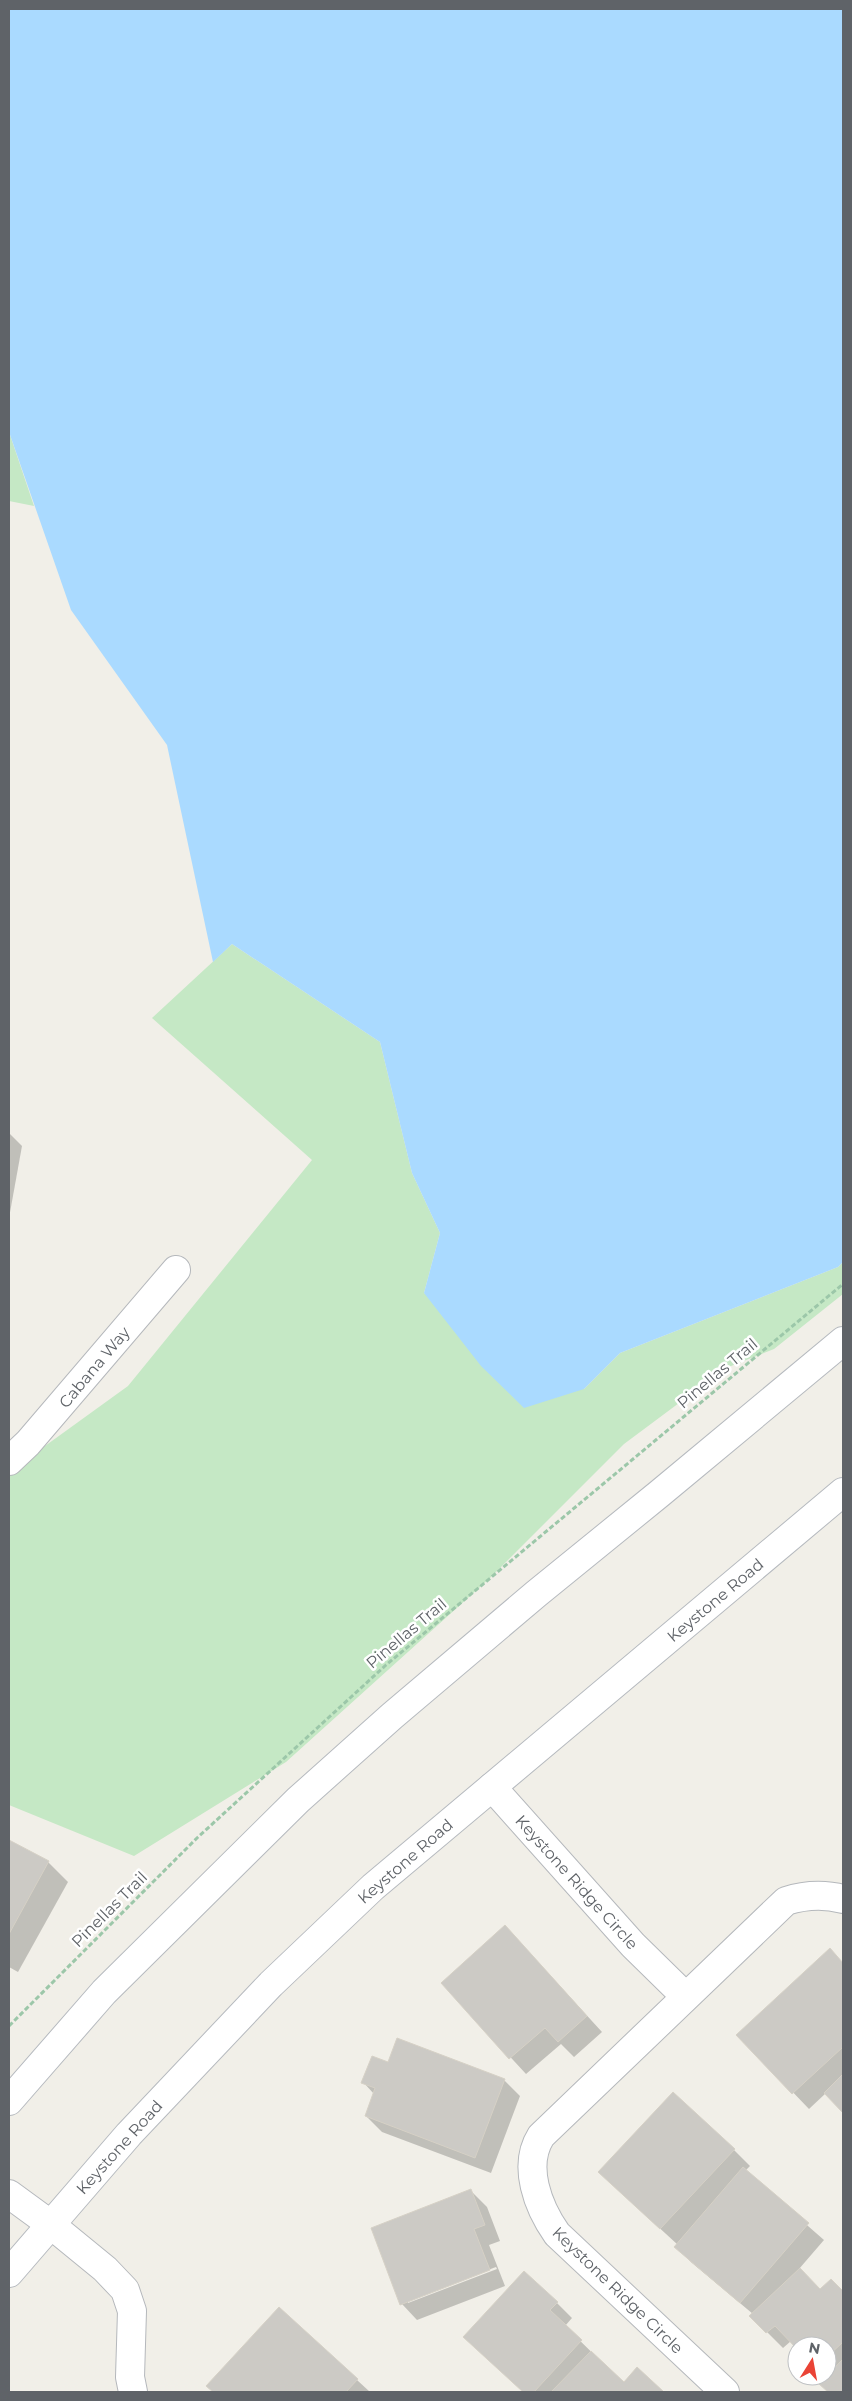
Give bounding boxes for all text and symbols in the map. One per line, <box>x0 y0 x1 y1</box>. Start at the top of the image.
street label: Cabana Way <box>55 1323 134 1412</box>
street label: Pinellas Trail <box>673 1334 761 1413</box>
street label: Keystone Road <box>663 1555 767 1646</box>
street label: Pinellas Trail <box>362 1594 450 1673</box>
street label: Keystone Ridge Circle <box>511 1811 642 1953</box>
street label: Keystone Road <box>354 1815 457 1908</box>
street label: Pinellas Trail <box>68 1868 151 1951</box>
street label: Keystone Road <box>72 2097 166 2198</box>
street label: Keystone Ridge Circle <box>548 2223 687 2358</box>
north arrow <box>787 2336 837 2386</box>
text: N <box>807 2338 822 2358</box>

